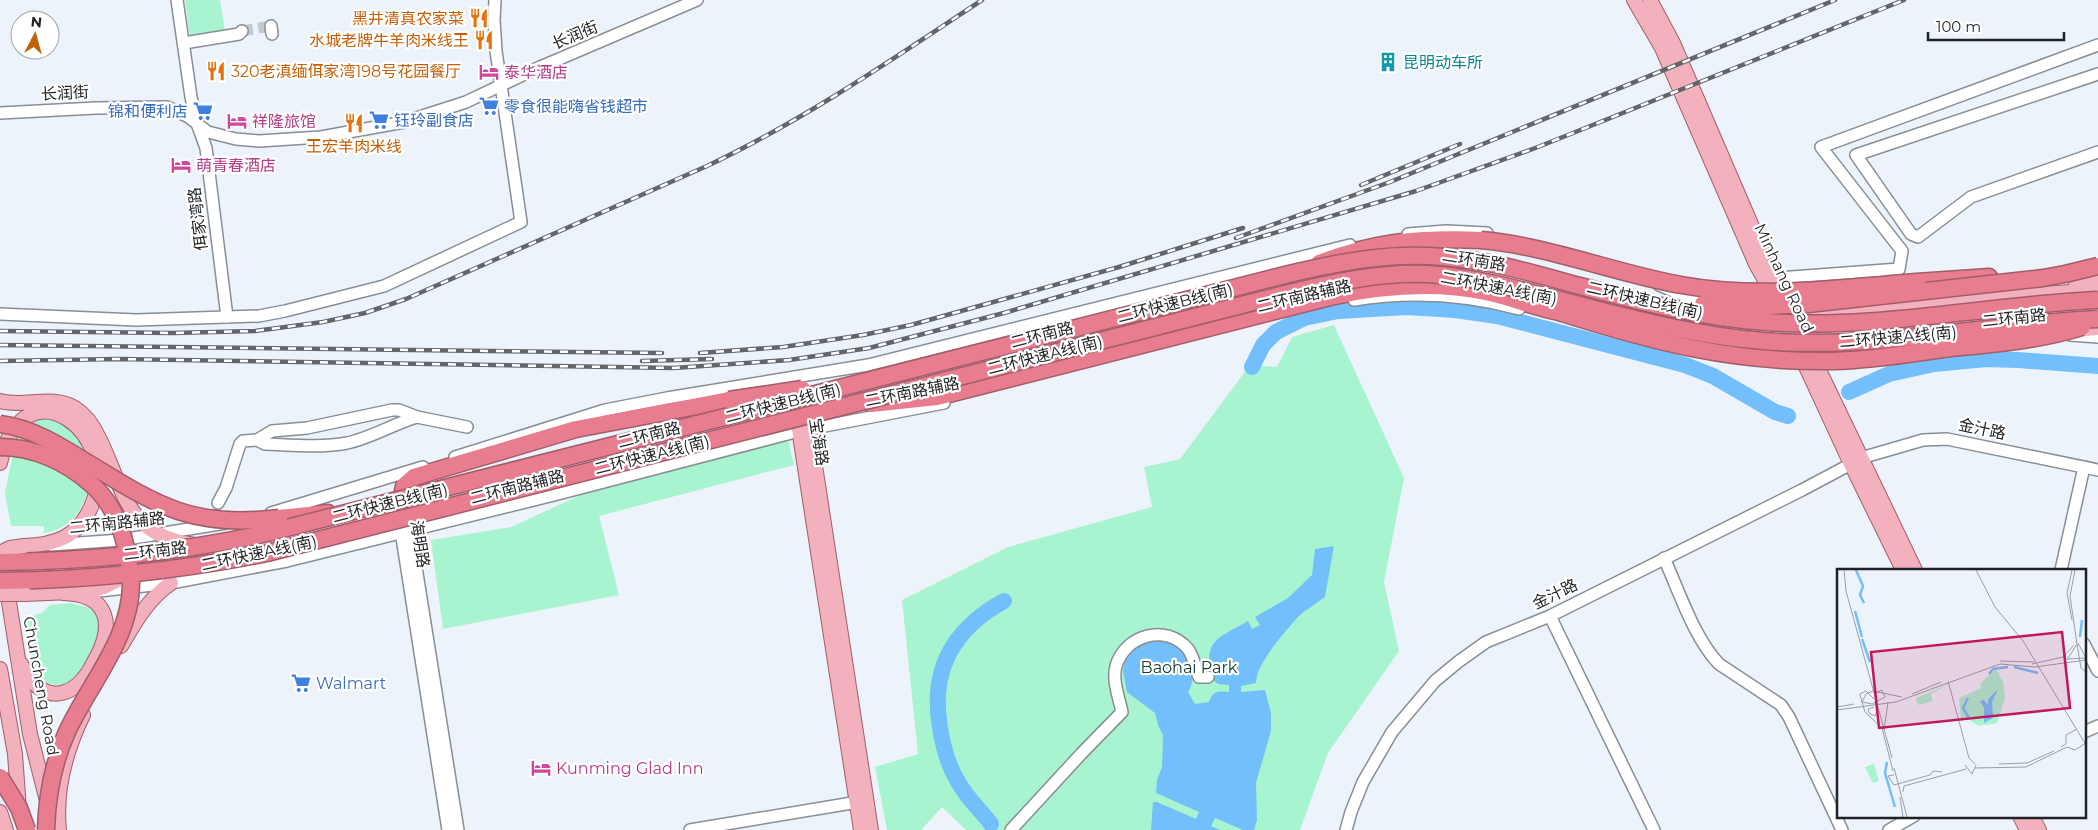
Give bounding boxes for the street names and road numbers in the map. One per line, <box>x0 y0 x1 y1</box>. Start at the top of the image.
street label: 长润街 <box>549 17 601 53</box>
street label: 长润街 <box>41 82 89 104</box>
street label: 佴家湾路 <box>185 186 211 252</box>
street label: Minhang Road <box>1750 220 1818 336</box>
street label: 二环南路 <box>1441 246 1507 274</box>
street label: 二环快速A线(南) <box>1439 267 1559 309</box>
street label: 二环南路辅路 <box>1255 276 1353 316</box>
street label: 二环快速B线(南) <box>1585 277 1705 323</box>
street label: 二环快速B线(南) <box>1115 279 1235 327</box>
street label: 二环南路 <box>1981 305 2047 331</box>
street label: 二环南路 <box>1009 318 1075 352</box>
street label: 二环快速A线(南) <box>1838 322 1958 352</box>
street label: 二环快速A线(南) <box>985 332 1105 378</box>
street label: 二环南路辅路 <box>863 374 961 410</box>
street label: 二环快速B线(南) <box>723 379 843 427</box>
street label: 金汁路 <box>1957 415 2007 443</box>
street label: 宝海路 <box>806 417 832 467</box>
street label: 二环南路 <box>616 418 682 452</box>
street label: 二环快速A线(南) <box>592 432 712 478</box>
street label: 二环南路辅路 <box>468 466 566 508</box>
street label: 二环快速B线(南) <box>330 479 450 527</box>
street label: 二环南路辅路 <box>68 509 166 537</box>
street label: 海明路 <box>407 519 433 569</box>
street label: 二环快速A线(南) <box>199 531 319 575</box>
street label: 二环南路 <box>122 538 188 564</box>
street label: 金汁路 <box>1529 575 1581 613</box>
street label: Chuncheng Road <box>19 615 63 757</box>

